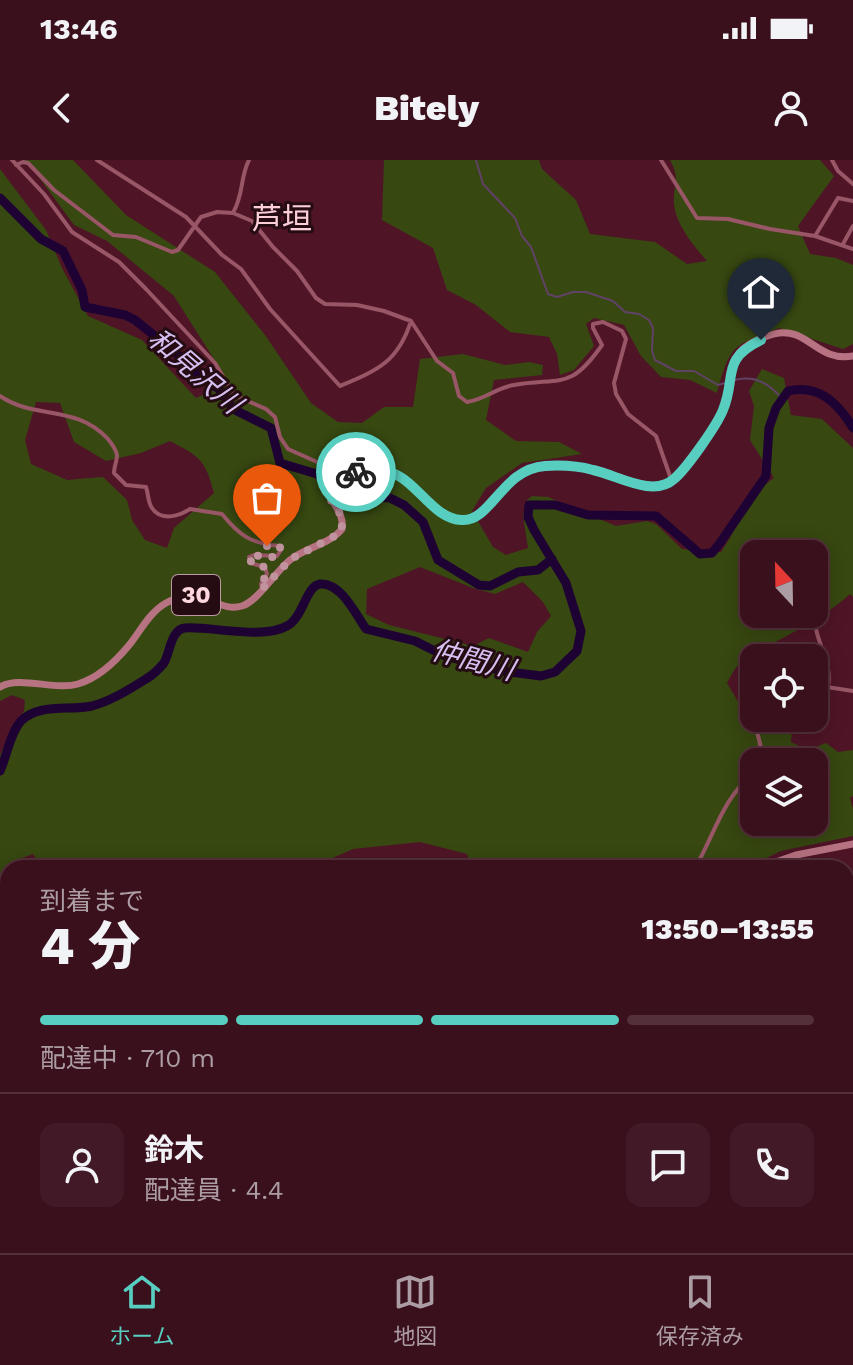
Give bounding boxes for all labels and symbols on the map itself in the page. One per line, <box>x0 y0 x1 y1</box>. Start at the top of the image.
district label: 芦垣 <box>252 201 312 236</box>
pin <box>727 258 795 340</box>
water label: 和見沢川 <box>142 322 250 422</box>
courier <box>316 432 396 512</box>
pin <box>233 464 301 546</box>
north arrow <box>740 540 828 628</box>
road number: 30 <box>172 575 220 615</box>
water label: 仲間川 <box>428 633 521 688</box>

